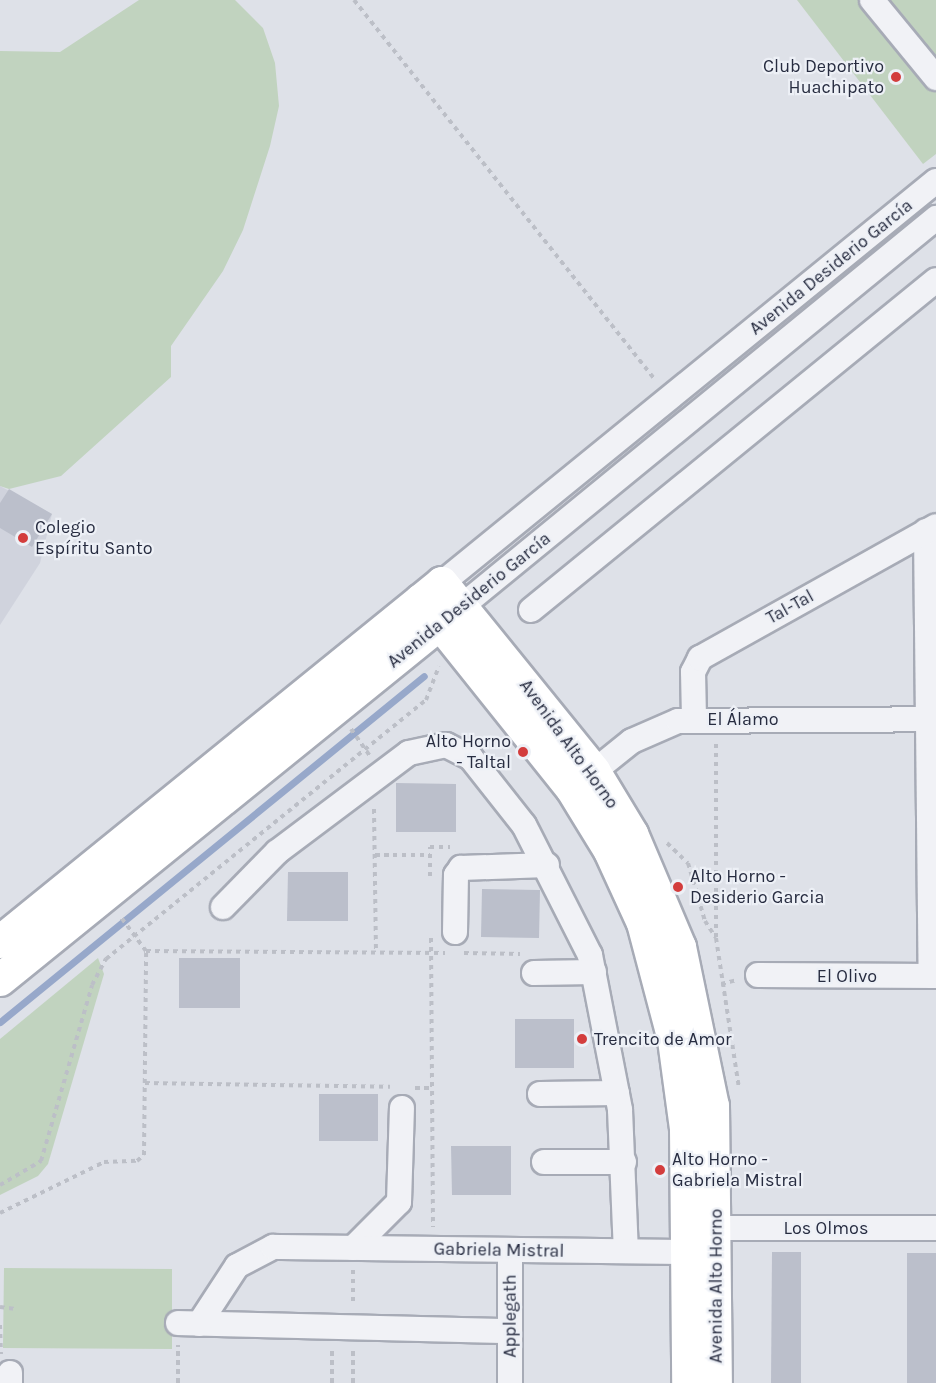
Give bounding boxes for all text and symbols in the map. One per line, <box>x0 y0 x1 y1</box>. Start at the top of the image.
place label: Club Deportivo Huachipato <box>763 56 884 98</box>
marker: Club Deportivo Huachipato <box>889 70 903 84</box>
street label: Avenida Desiderio García <box>745 195 917 339</box>
place label: Colegio Espíritu Santo <box>35 517 153 560</box>
street label: Avenida Desiderio García <box>383 528 555 672</box>
marker: Colegio Espíritu Santo <box>16 531 30 545</box>
street label: Tal-Tal <box>762 585 818 629</box>
street label: Avenida Alto Horno <box>515 675 623 813</box>
street label: El Álamo <box>707 708 779 730</box>
place label: Alto Horno - Taltal <box>426 731 511 774</box>
marker: Alto Horno - Taltal <box>516 745 530 759</box>
place label: Alto Horno - Desiderio Garcia <box>690 866 824 908</box>
marker: Alto Horno - Desiderio Garcia <box>671 880 685 894</box>
street label: El Olivo <box>817 965 877 987</box>
place label: Trencito de Amor <box>594 1028 732 1050</box>
marker: Trencito de Amor <box>575 1032 589 1046</box>
place label: Alto Horno - Gabriela Mistral <box>672 1149 803 1192</box>
marker: Alto Horno - Gabriela Mistral <box>653 1163 667 1177</box>
street label: Avenida Alto Horno <box>705 1209 727 1363</box>
street label: Los Olmos <box>784 1217 868 1239</box>
street label: Gabriela Mistral <box>433 1238 565 1262</box>
street label: Applegath <box>499 1274 521 1358</box>

